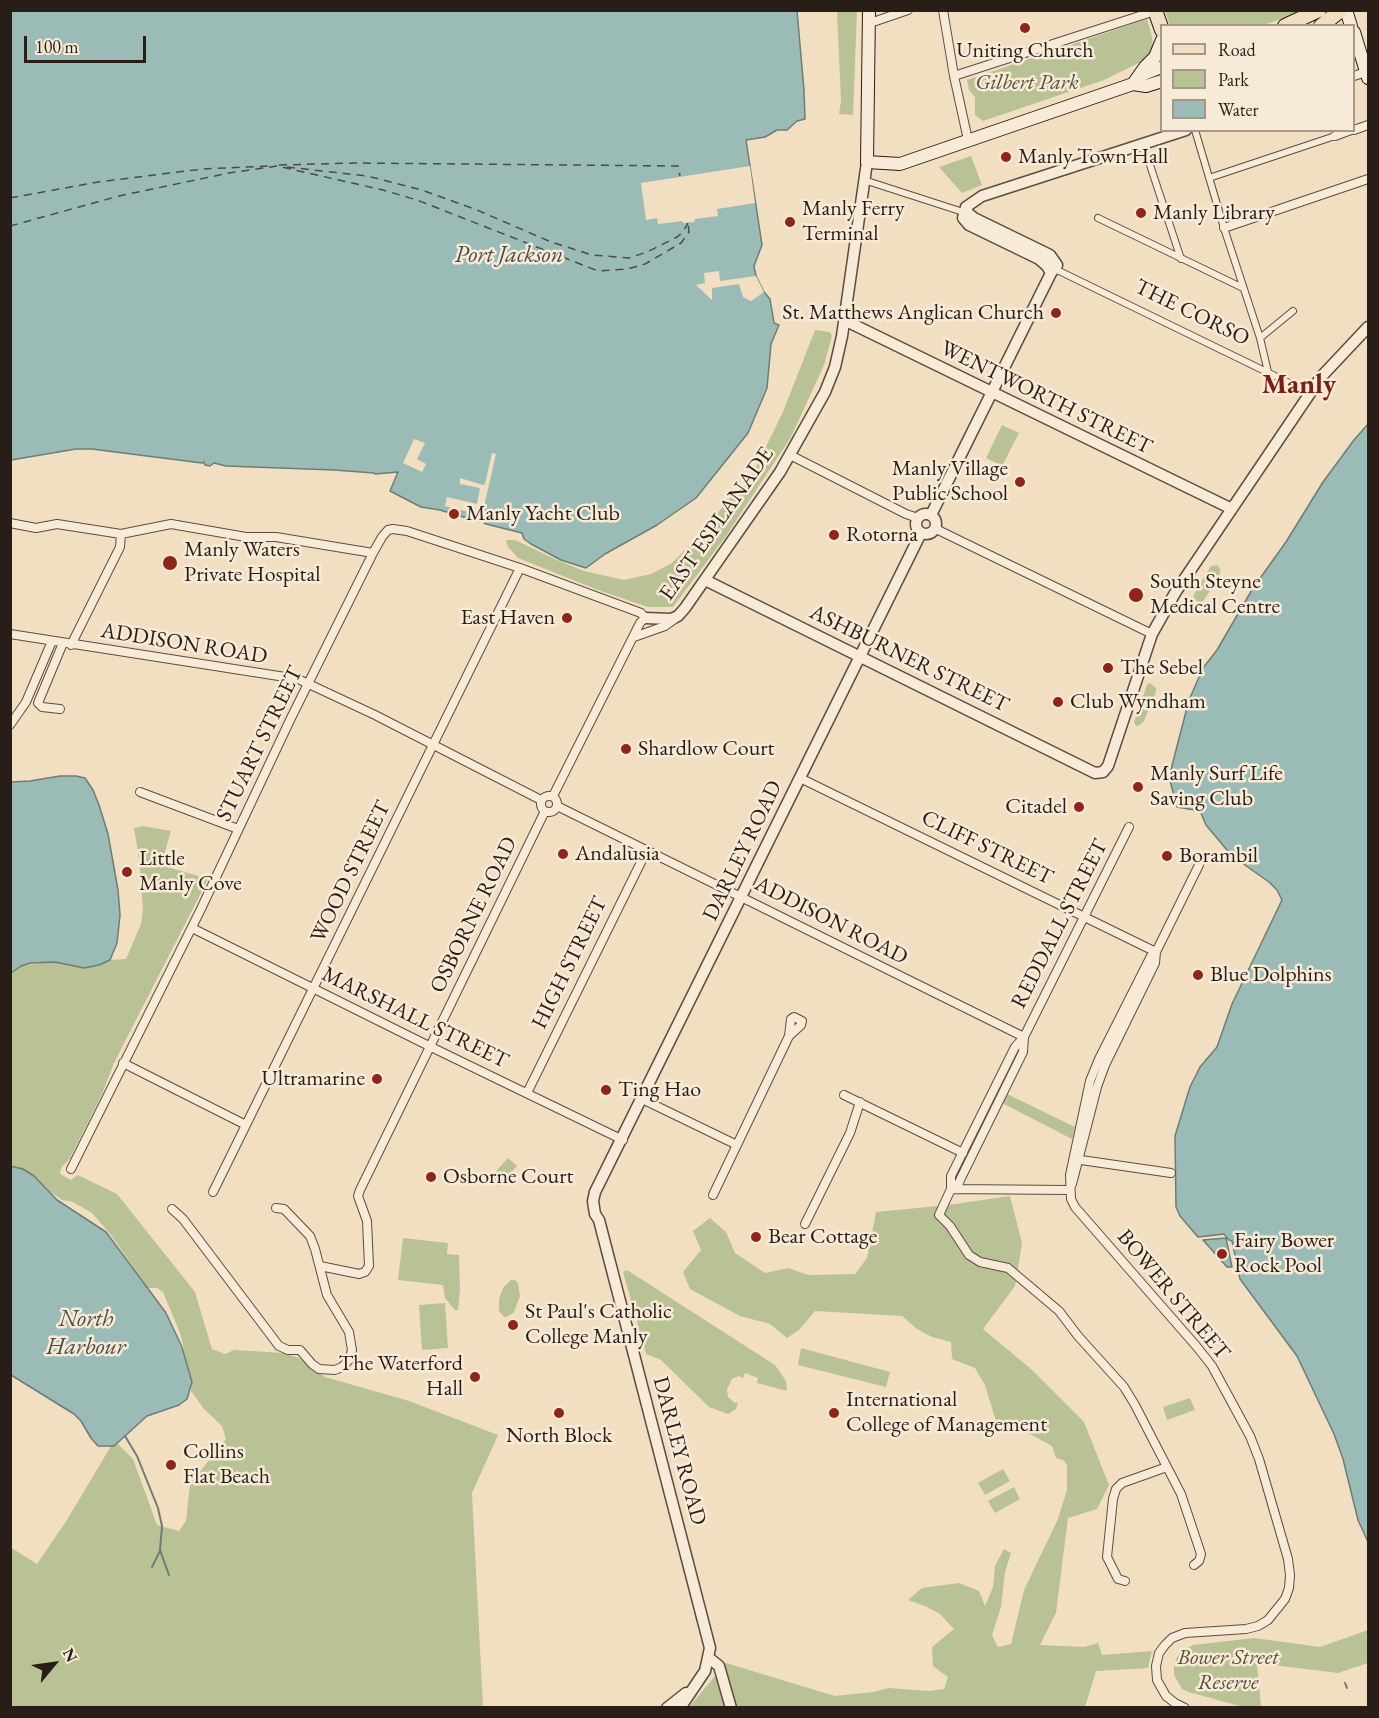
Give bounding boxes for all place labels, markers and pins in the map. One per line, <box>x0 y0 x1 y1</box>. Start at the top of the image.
marker: Uniting Church <box>1018 21 1032 35</box>
place label: Uniting Church <box>956 38 1094 64</box>
place label: Manly Town Hall <box>1018 144 1168 170</box>
marker: Manly Town Hall <box>999 150 1013 164</box>
place label: Manly Ferry Terminal <box>802 196 905 248</box>
place label: Manly Library <box>1153 200 1275 226</box>
marker: Manly Library <box>1134 206 1148 220</box>
marker: Manly Ferry Terminal <box>783 215 797 229</box>
place label: St. Matthews Anglican Church <box>782 300 1044 326</box>
marker: St. Matthews Anglican Church <box>1049 306 1063 320</box>
place label: Manly Village Public School <box>892 456 1008 508</box>
marker: Manly Village Public School <box>1013 475 1027 489</box>
place label: Manly Yacht Club <box>466 501 620 527</box>
marker: Manly Yacht Club <box>447 507 461 521</box>
place label: Rotorna <box>846 522 918 548</box>
marker: Rotorna <box>827 528 841 542</box>
place label: Manly Waters Private Hospital <box>184 537 320 588</box>
marker: Manly Waters Private Hospital <box>161 554 179 572</box>
place label: South Steyne Medical Centre <box>1150 569 1280 620</box>
marker: South Steyne Medical Centre <box>1127 586 1145 604</box>
place label: East Haven <box>461 605 555 631</box>
marker: East Haven <box>560 611 574 625</box>
place label: The Sebel <box>1120 655 1203 681</box>
marker: The Sebel <box>1101 661 1115 675</box>
place label: Club Wyndham <box>1070 689 1206 715</box>
marker: Club Wyndham <box>1051 695 1065 709</box>
place label: Shardlow Court <box>638 736 774 762</box>
marker: Shardlow Court <box>619 742 633 756</box>
place label: Manly Surf Life Saving Club <box>1150 761 1283 812</box>
marker: Manly Surf Life Saving Club <box>1131 780 1145 794</box>
place label: Citadel <box>1005 794 1067 820</box>
marker: Citadel <box>1072 800 1086 814</box>
place label: Andalusia <box>575 841 660 867</box>
place label: Borambil <box>1179 843 1258 869</box>
place label: Little Manly Cove <box>139 846 242 897</box>
marker: Andalusia <box>556 847 570 861</box>
marker: Borambil <box>1160 849 1174 863</box>
marker: Little Manly Cove <box>120 865 134 879</box>
place label: Blue Dolphins <box>1210 962 1332 988</box>
marker: Blue Dolphins <box>1191 968 1205 982</box>
place label: Ultramarine <box>262 1066 365 1092</box>
marker: Ultramarine <box>370 1072 384 1086</box>
place label: Ting Hao <box>618 1077 701 1103</box>
marker: Ting Hao <box>599 1083 613 1097</box>
place label: Osborne Court <box>443 1164 573 1190</box>
marker: Osborne Court <box>424 1170 438 1184</box>
place label: Bear Cottage <box>768 1224 877 1250</box>
place label: Fairy Bower Rock Pool <box>1234 1228 1334 1280</box>
marker: Bear Cottage <box>749 1230 763 1244</box>
marker: Fairy Bower Rock Pool <box>1215 1247 1229 1261</box>
place label: St Paul's Catholic College Manly <box>525 1299 672 1350</box>
marker: St Paul's Catholic College Manly <box>506 1318 520 1332</box>
place label: The Waterford Hall <box>339 1351 463 1402</box>
marker: The Waterford Hall <box>468 1370 482 1384</box>
place label: International College of Management <box>846 1387 1047 1438</box>
marker: North Block <box>552 1406 566 1420</box>
marker: International College of Management <box>827 1406 841 1420</box>
place label: North Block <box>506 1423 612 1449</box>
place label: Collins Flat Beach <box>183 1439 270 1490</box>
marker: Collins Flat Beach <box>164 1458 178 1472</box>

